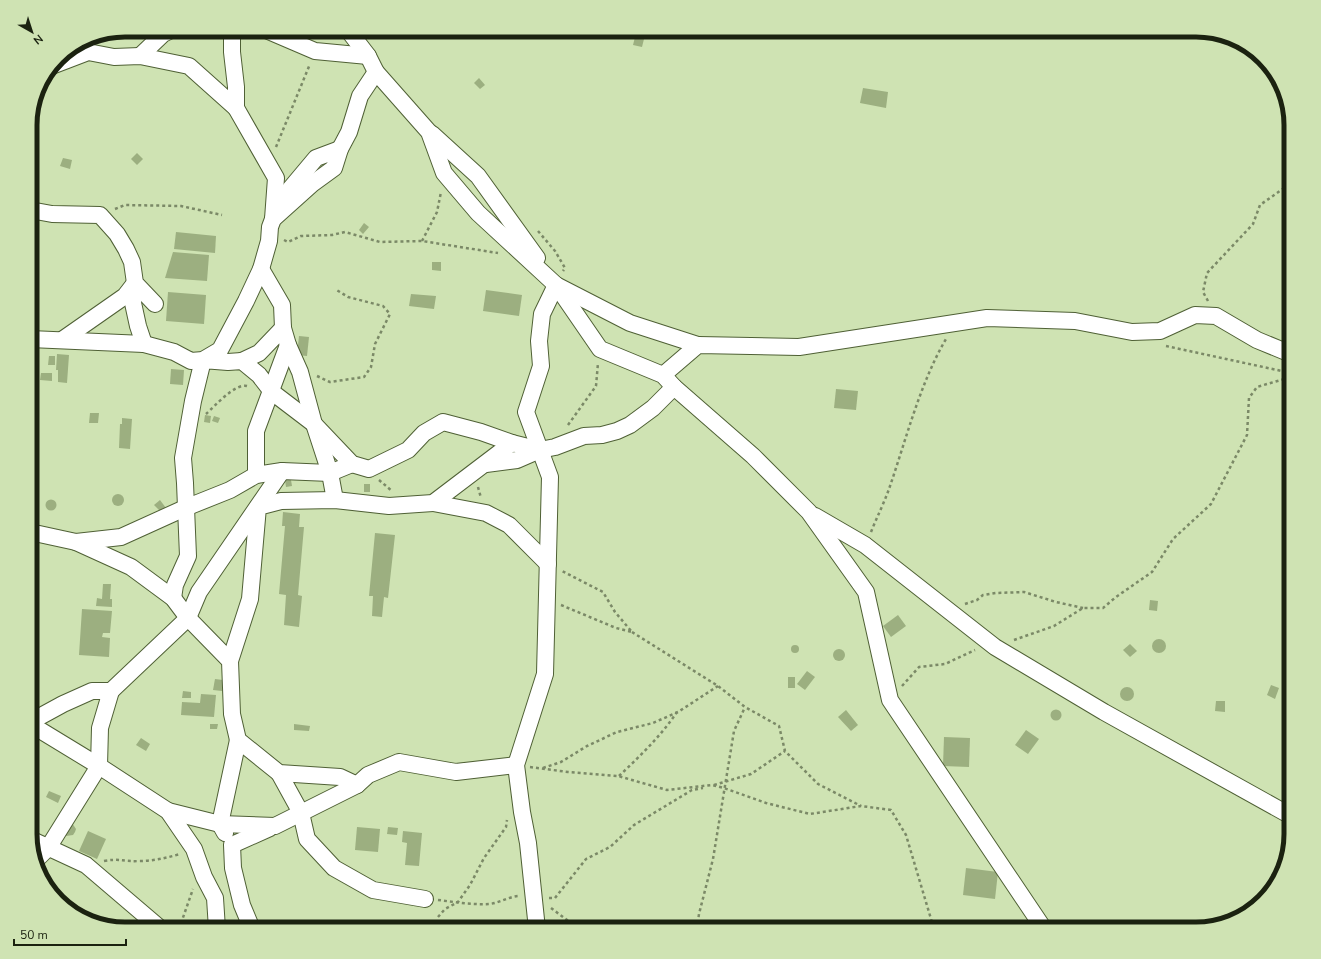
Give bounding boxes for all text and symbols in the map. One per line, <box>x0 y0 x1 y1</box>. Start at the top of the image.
north arrow <box>12 12 52 52</box>
text: N <box>30 31 46 48</box>
scale bar <box>14 921 126 947</box>
text: 50 m <box>20 927 48 943</box>

